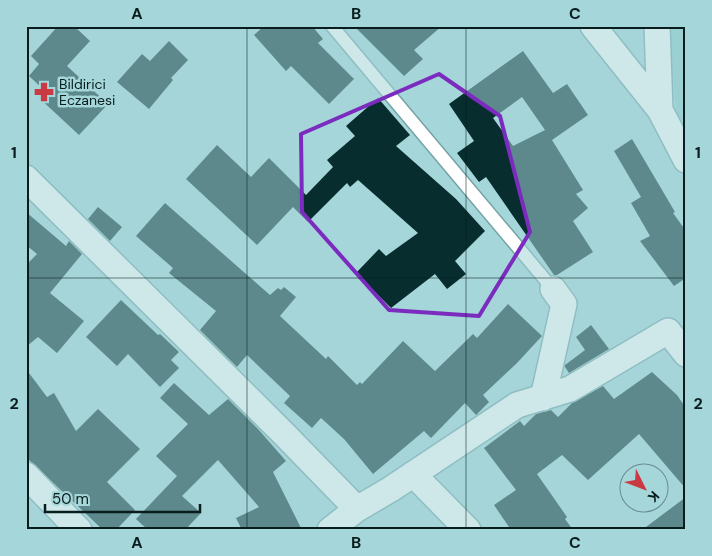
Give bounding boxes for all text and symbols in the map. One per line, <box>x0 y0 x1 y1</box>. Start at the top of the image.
text: A <box>131 3 143 24</box>
text: B <box>351 3 361 24</box>
text: C <box>569 3 581 24</box>
place label: Bildirici Eczanesi <box>59 75 115 109</box>
pharmacy icon: Bildirici Eczanesi <box>33 81 55 103</box>
text: 1 <box>11 142 17 163</box>
text: 1 <box>695 142 701 163</box>
text: 2 <box>9 393 19 414</box>
text: 2 <box>693 393 703 414</box>
north arrow <box>620 464 670 514</box>
scale bar <box>45 481 200 513</box>
text: K <box>644 487 663 506</box>
text: 50 m <box>52 489 89 509</box>
text: A <box>131 532 143 553</box>
text: B <box>351 532 361 553</box>
text: C <box>569 532 581 553</box>

